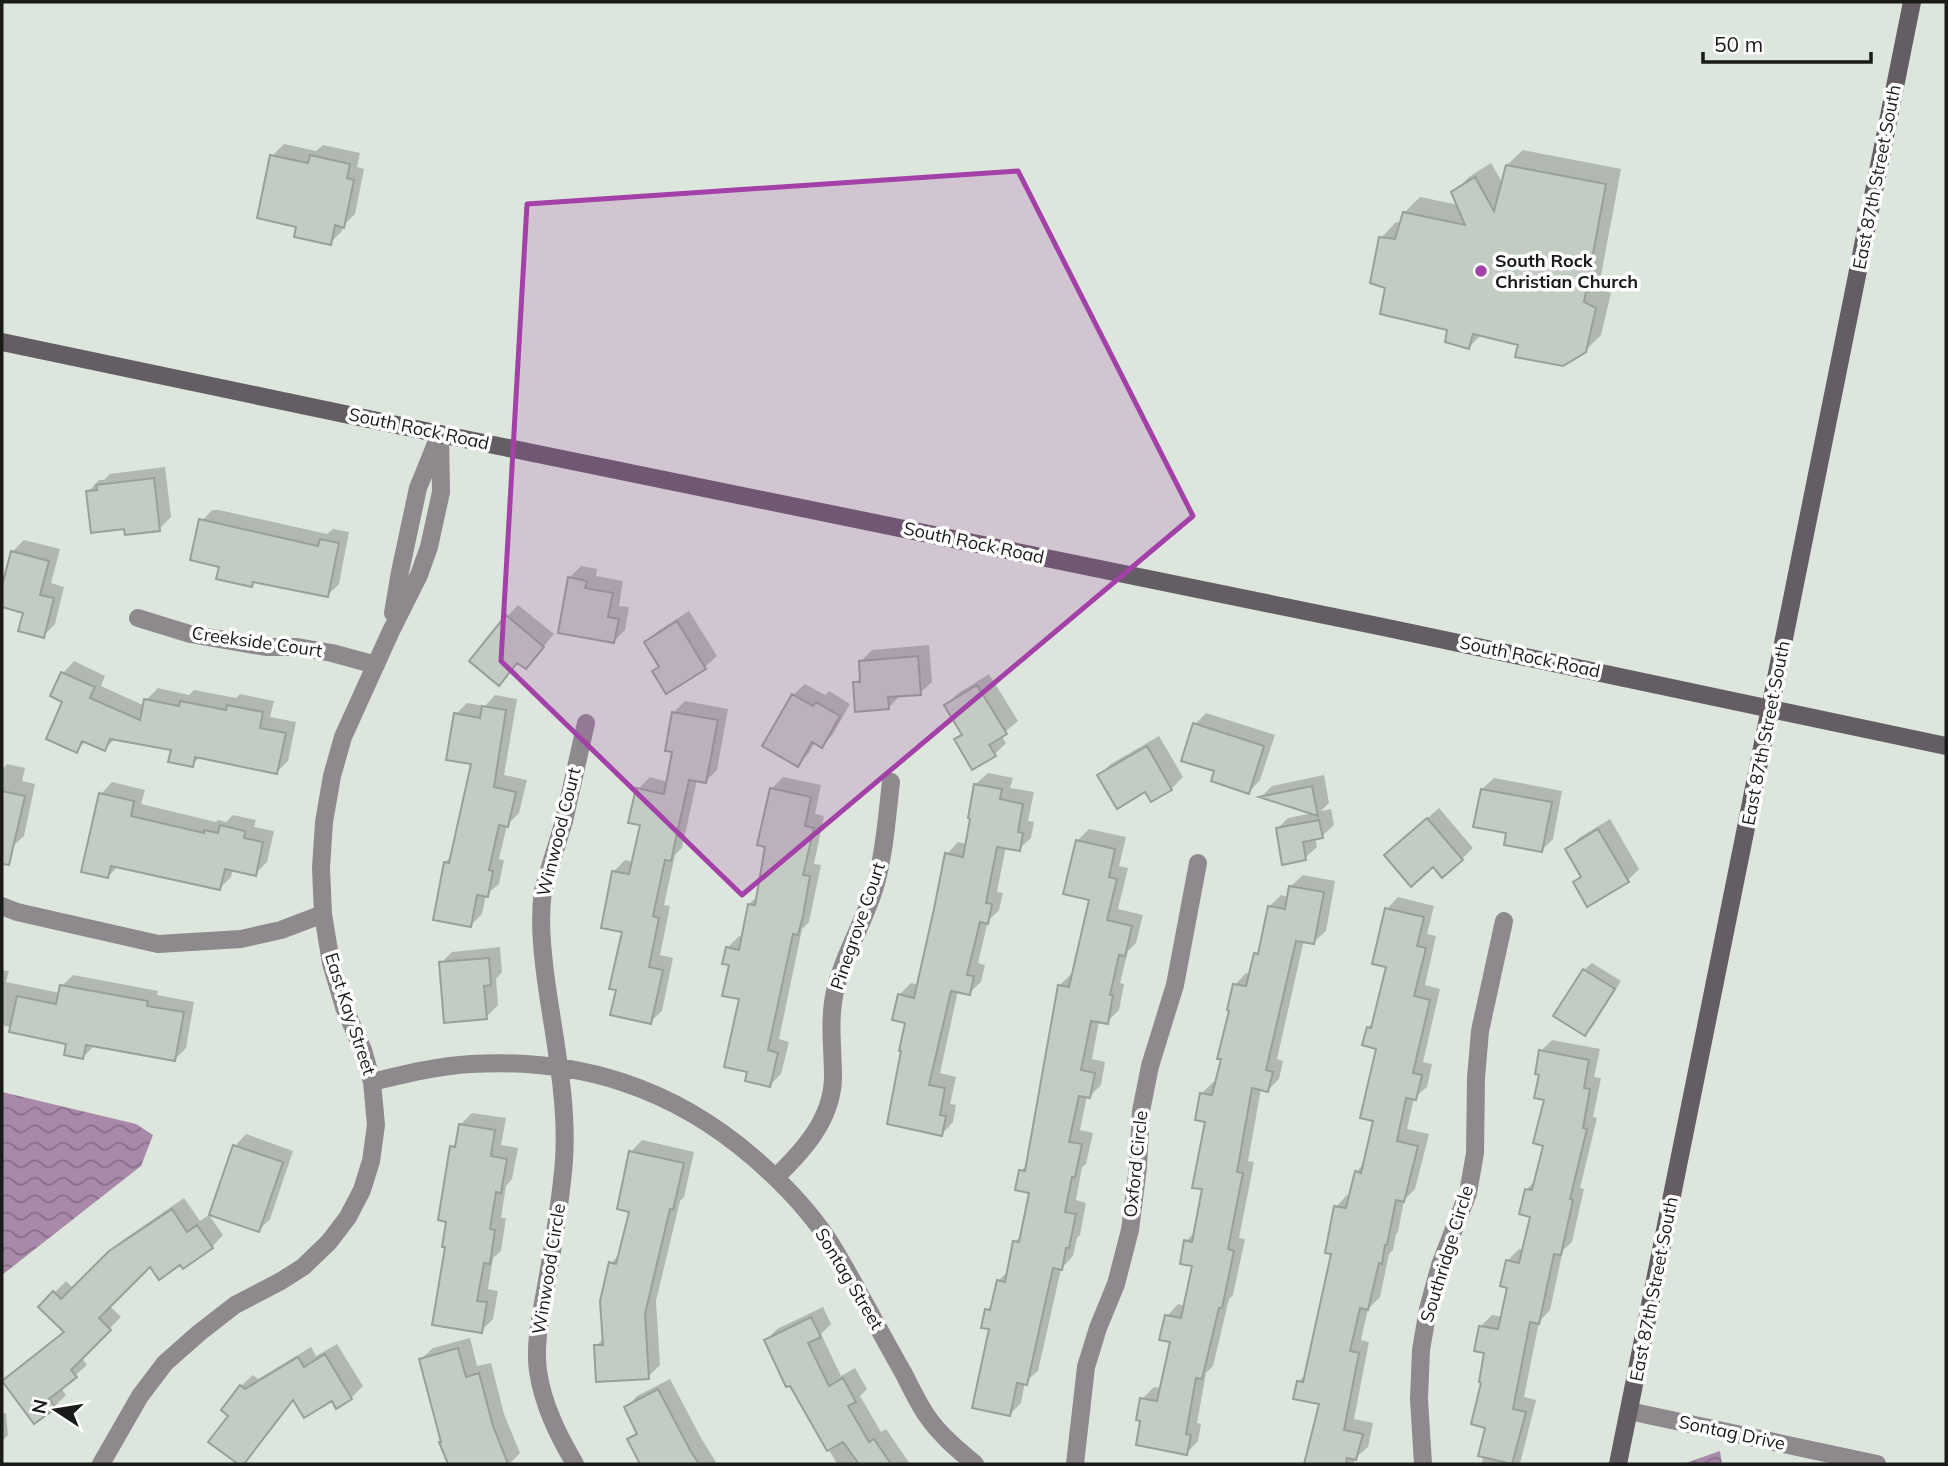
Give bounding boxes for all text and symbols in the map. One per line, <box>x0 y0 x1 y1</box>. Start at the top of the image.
scale bar <box>1703 21 1871 65</box>
text: 50 m <box>1714 31 1763 57</box>
street label: East 87th Street South <box>1847 83 1906 271</box>
place label: South Rock Christian Church <box>1495 249 1638 293</box>
marker: South Rock Christian Church <box>1473 263 1489 279</box>
street label: South Rock Road <box>347 402 491 455</box>
street label: South Rock Road <box>902 516 1046 569</box>
street label: Creekside Court <box>190 621 324 662</box>
street label: South Rock Road <box>1458 630 1602 683</box>
street label: East 87th Street South <box>1736 639 1795 827</box>
street label: Winwood Court <box>531 765 586 899</box>
street label: Pinegrove Court <box>825 859 890 993</box>
street label: East Kay Street <box>320 950 381 1078</box>
street label: Oxford Circle <box>1118 1109 1153 1219</box>
street label: Southridge Circle <box>1415 1183 1478 1325</box>
street label: East 87th Street South <box>1624 1195 1683 1383</box>
street label: Winwood Circle <box>527 1202 570 1336</box>
street label: Sontag Street <box>810 1224 889 1334</box>
north arrow <box>21 1375 91 1445</box>
text: N <box>26 1397 53 1416</box>
street label: Sontag Drive <box>1677 1410 1787 1455</box>

